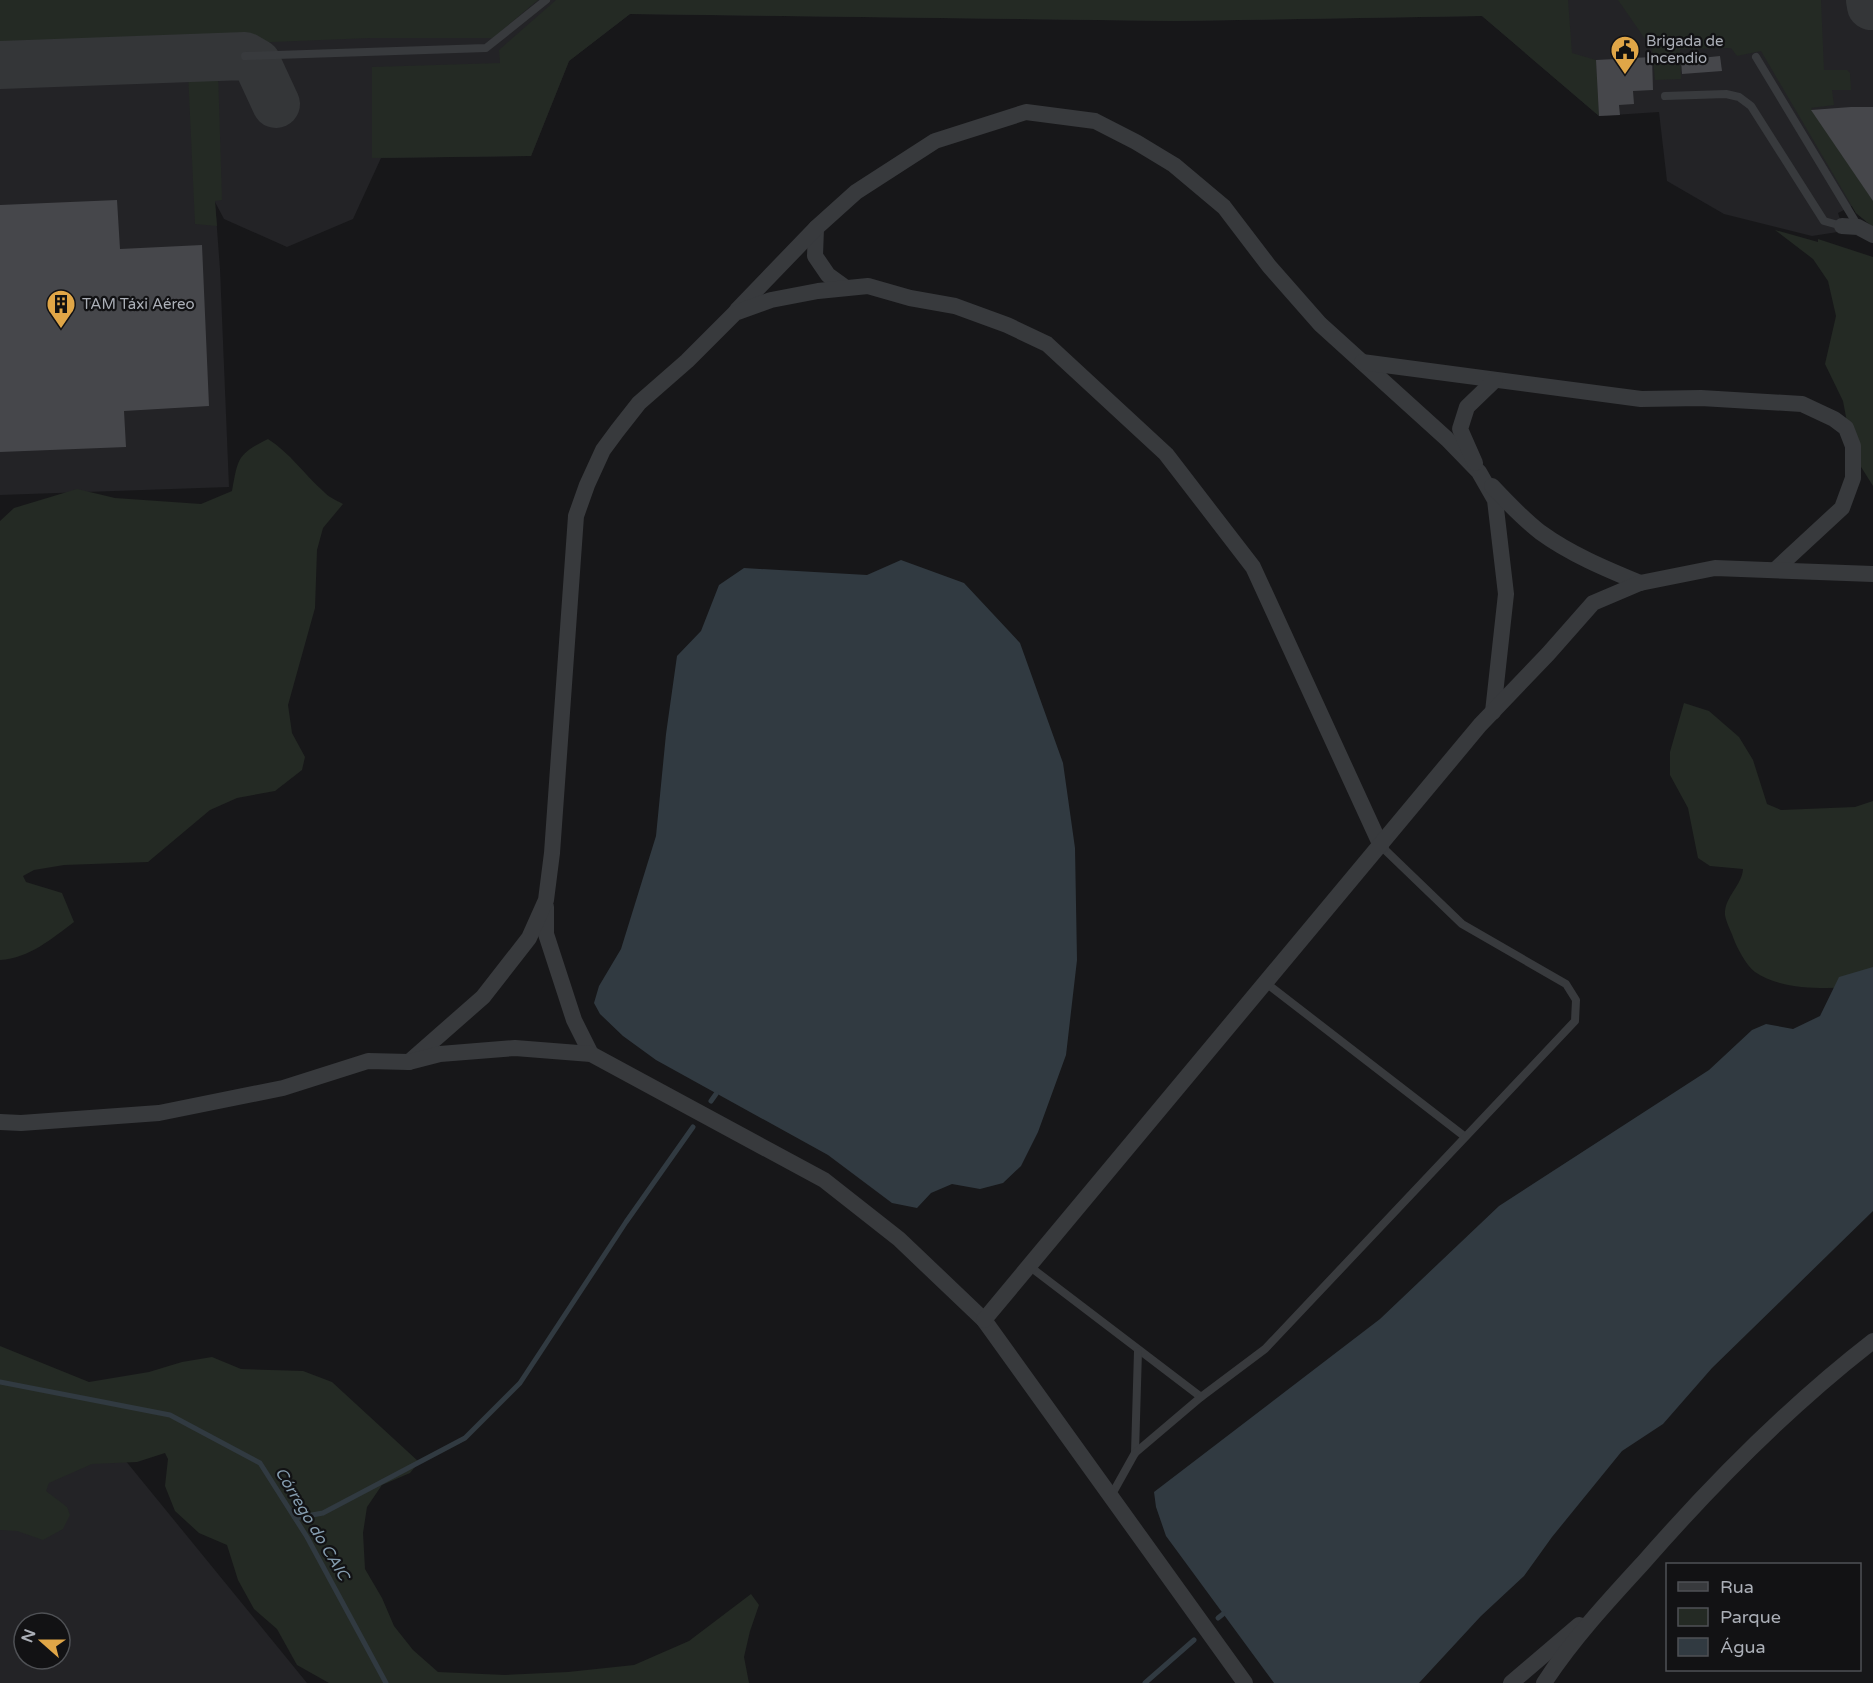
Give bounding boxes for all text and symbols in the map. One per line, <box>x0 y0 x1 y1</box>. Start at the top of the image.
place label: Brigada de Incendio <box>1646 32 1723 67</box>
public building icon: Brigada de Incendio <box>1609 34 1641 76</box>
building icon: TAM Táxi Aéreo <box>45 288 77 330</box>
place label: TAM Táxi Aéreo <box>82 295 195 313</box>
water label: Córrego do CAIC <box>270 1464 355 1586</box>
legend <box>1666 1563 1861 1671</box>
text: Rua <box>1720 1576 1754 1598</box>
text: Parque <box>1720 1606 1781 1628</box>
north arrow <box>12 1611 72 1671</box>
text: N <box>17 1626 41 1646</box>
text: Água <box>1720 1636 1766 1658</box>

